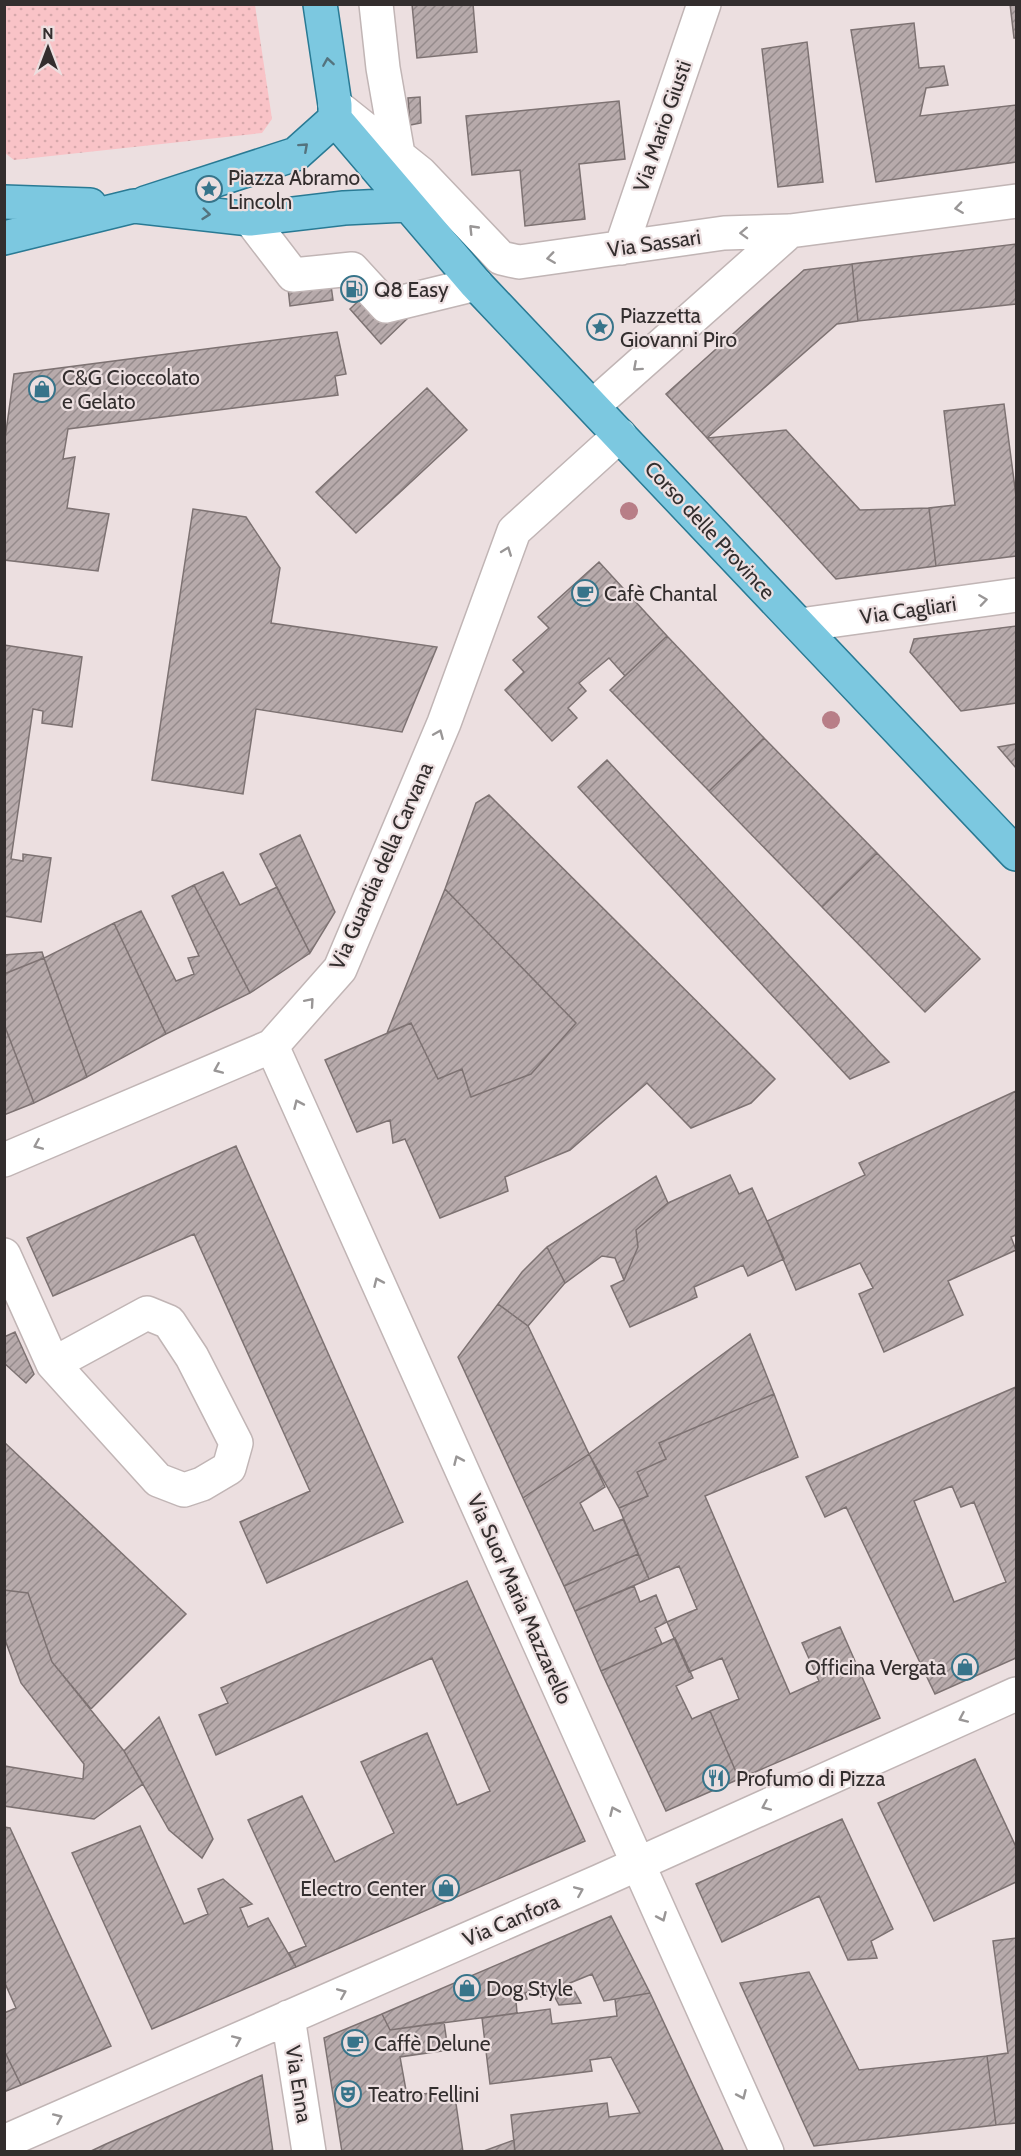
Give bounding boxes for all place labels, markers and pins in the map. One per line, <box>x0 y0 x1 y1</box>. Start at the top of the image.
place label: Piazza Abramo Lincoln <box>228 165 360 214</box>
place icon: Piazza Abramo Lincoln <box>194 174 224 204</box>
fuel station icon: Q8 Easy <box>339 274 369 304</box>
place label: Q8 Easy <box>374 277 449 302</box>
place label: Piazzetta Giovanni Piro <box>620 303 737 352</box>
place icon: Piazzetta Giovanni Piro <box>585 312 615 342</box>
place label: C&G Cioccolato e Gelato <box>62 365 200 414</box>
shop icon: C&G Cioccolato e Gelato <box>27 374 57 404</box>
cafe icon: Cafè Chantal <box>570 578 600 608</box>
place label: Cafè Chantal <box>604 581 717 606</box>
shop icon: Officina Vergata <box>950 1652 980 1682</box>
place label: Officina Vergata <box>805 1655 946 1680</box>
restaurant icon: Profumo di Pizza <box>701 1763 731 1793</box>
place label: Profumo di Pizza <box>736 1766 885 1791</box>
shop icon: Electro Center <box>431 1873 461 1903</box>
place label: Electro Center <box>300 1876 426 1901</box>
shop icon: Dog Style <box>452 1973 482 2003</box>
place label: Dog Style <box>486 1976 573 2001</box>
cafe icon: Caffè Delune <box>340 2028 370 2058</box>
place label: Caffè Delune <box>374 2031 491 2056</box>
theatre icon: Teatro Fellini <box>333 2079 363 2109</box>
place label: Teatro Fellini <box>368 2082 479 2107</box>

